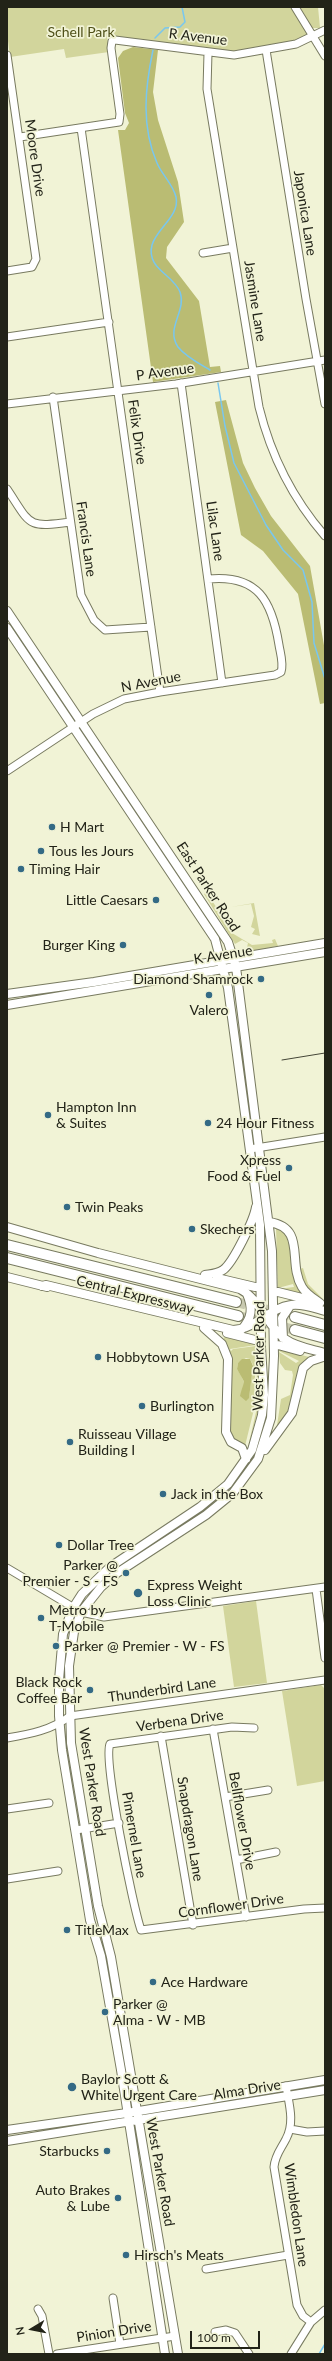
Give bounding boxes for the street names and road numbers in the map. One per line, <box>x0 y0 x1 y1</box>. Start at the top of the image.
street label: R Avenue <box>168 25 228 49</box>
street label: Moore Drive <box>21 118 49 198</box>
street label: Japonica Lane <box>290 169 320 257</box>
street label: Jasmine Lane <box>240 259 270 343</box>
street label: P Avenue <box>135 360 195 384</box>
street label: Felix Drive <box>124 399 150 465</box>
street label: Francis Lane <box>72 500 100 578</box>
street label: Lilac Lane <box>202 500 228 562</box>
street label: N Avenue <box>120 668 182 696</box>
street label: East Parker Road <box>173 839 243 935</box>
street label: K Avenue <box>192 942 254 968</box>
street label: Central Expressway <box>75 1272 195 1318</box>
street label: West Parker Road <box>250 1301 268 1411</box>
street label: Thunderbird Lane <box>107 1674 217 1706</box>
street label: Verbena Drive <box>135 1707 225 1735</box>
street label: West Parker Road <box>75 1726 109 1838</box>
street label: Bellflower Drive <box>225 1771 259 1871</box>
street label: Snapdragon Lane <box>173 1775 207 1883</box>
street label: Pimernel Lane <box>118 1791 150 1879</box>
street label: Cornflower Drive <box>177 1890 285 1922</box>
street label: Alma Drive <box>212 2076 282 2104</box>
street label: West Parker Road <box>142 2116 178 2228</box>
street label: Wimbledon Lane <box>280 2162 312 2268</box>
street label: Pinion Drive <box>75 2318 153 2346</box>

